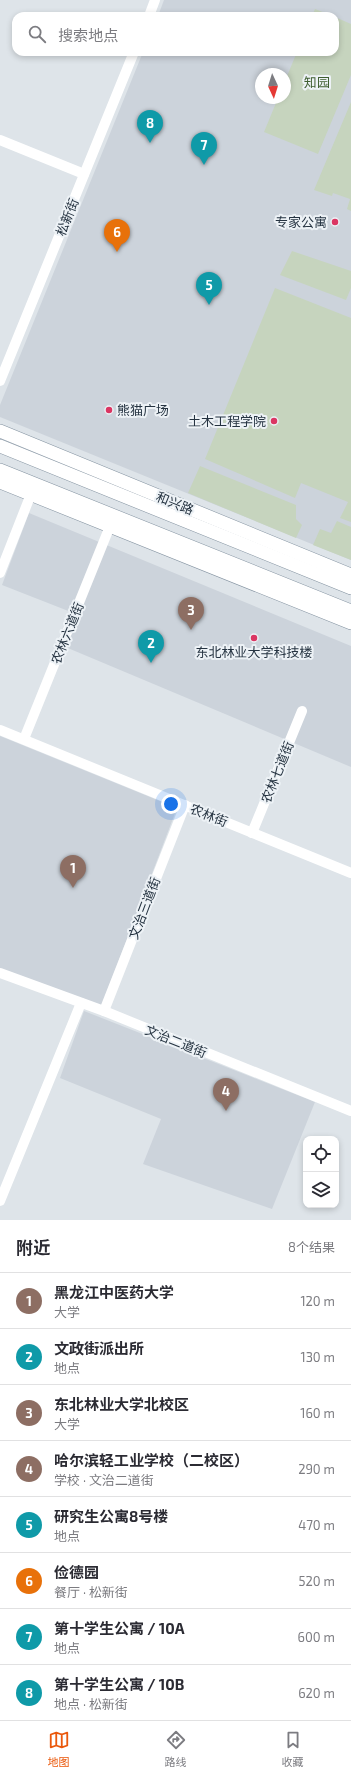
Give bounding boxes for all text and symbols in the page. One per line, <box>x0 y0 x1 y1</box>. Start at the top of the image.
search box <box>12 12 339 56</box>
icon: search <box>26 23 48 45</box>
text: 搜索地点 <box>58 26 118 44</box>
north arrow <box>255 68 291 104</box>
park label: 知园 <box>304 74 330 90</box>
pin: 8 <box>137 110 163 143</box>
pin: 7 <box>191 132 217 165</box>
street label: 松新街 <box>52 196 82 238</box>
place label: 专家公寓 <box>275 214 327 230</box>
marker: 专家公寓 <box>330 217 340 227</box>
pin: 6 <box>104 219 130 252</box>
pin: 5 <box>196 272 222 305</box>
place label: 熊猫广场 <box>117 402 169 418</box>
marker: 熊猫广场 <box>104 405 114 415</box>
place label: 土木工程学院 <box>188 413 266 429</box>
marker: 土木工程学院 <box>269 416 279 426</box>
street label: 和兴路 <box>154 488 196 518</box>
pin: 3 <box>178 597 204 630</box>
street label: 农林六道街 <box>47 600 87 666</box>
pin: 2 <box>138 630 164 663</box>
marker: 东北林业大学科技楼 <box>249 633 259 643</box>
place label: 东北林业大学科技楼 <box>195 644 313 660</box>
street label: 农林七道街 <box>257 739 297 805</box>
your location <box>161 794 181 814</box>
street label: 农林街 <box>188 800 230 830</box>
pin: 1 <box>60 855 86 888</box>
street label: 文治三道街 <box>125 875 163 941</box>
street label: 文治二道街 <box>143 1021 209 1061</box>
pin: 4 <box>213 1078 239 1111</box>
map controls <box>303 1136 339 1208</box>
button: locate <box>303 1136 339 1172</box>
button: layers <box>303 1172 339 1208</box>
text: 附近 <box>16 1237 50 1257</box>
text: 8个结果 <box>288 1239 335 1255</box>
text: 黑龙江中医药大学 <box>54 1283 174 1301</box>
text: 1 <box>26 1293 32 1309</box>
text: 120 m <box>300 1293 335 1309</box>
text: 大学 <box>54 1304 80 1320</box>
text: 文政街派出所 <box>54 1339 144 1357</box>
text: 2 <box>25 1349 33 1365</box>
text: 130 m <box>300 1349 335 1365</box>
text: 地点 <box>54 1360 80 1376</box>
text: 东北林业大学北校区 <box>54 1395 189 1413</box>
text: 3 <box>25 1405 33 1421</box>
text: 160 m <box>300 1405 335 1421</box>
text: 大学 <box>54 1416 80 1432</box>
text: 哈尔滨轻工业学校（二校区） <box>54 1451 249 1469</box>
text: 4 <box>25 1461 33 1477</box>
text: 290 m <box>298 1461 335 1477</box>
text: 学校 · 文治二道街 <box>54 1472 154 1488</box>
text: 研究生公寓8号楼 <box>54 1507 168 1525</box>
text: 5 <box>25 1517 33 1533</box>
text: 470 m <box>298 1517 335 1533</box>
text: 地点 <box>54 1528 80 1544</box>
text: 俭德园 <box>54 1563 99 1581</box>
text: 6 <box>25 1573 33 1589</box>
text: 520 m <box>299 1573 335 1589</box>
text: 餐厅 · 松新街 <box>54 1584 128 1600</box>
text: 第十学生公寓 / 10A <box>54 1619 185 1637</box>
text: 7 <box>26 1629 32 1645</box>
text: 600 m <box>298 1629 335 1645</box>
text: 地点 <box>54 1640 80 1656</box>
text: 第十学生公寓 / 10B <box>54 1675 184 1693</box>
text: 8 <box>25 1685 33 1701</box>
text: 620 m <box>298 1685 335 1701</box>
text: 地点 · 松新街 <box>54 1696 128 1712</box>
tab: 地图 <box>48 1729 70 1769</box>
tab: 路线 <box>165 1729 187 1769</box>
tab: 收藏 <box>282 1729 304 1769</box>

